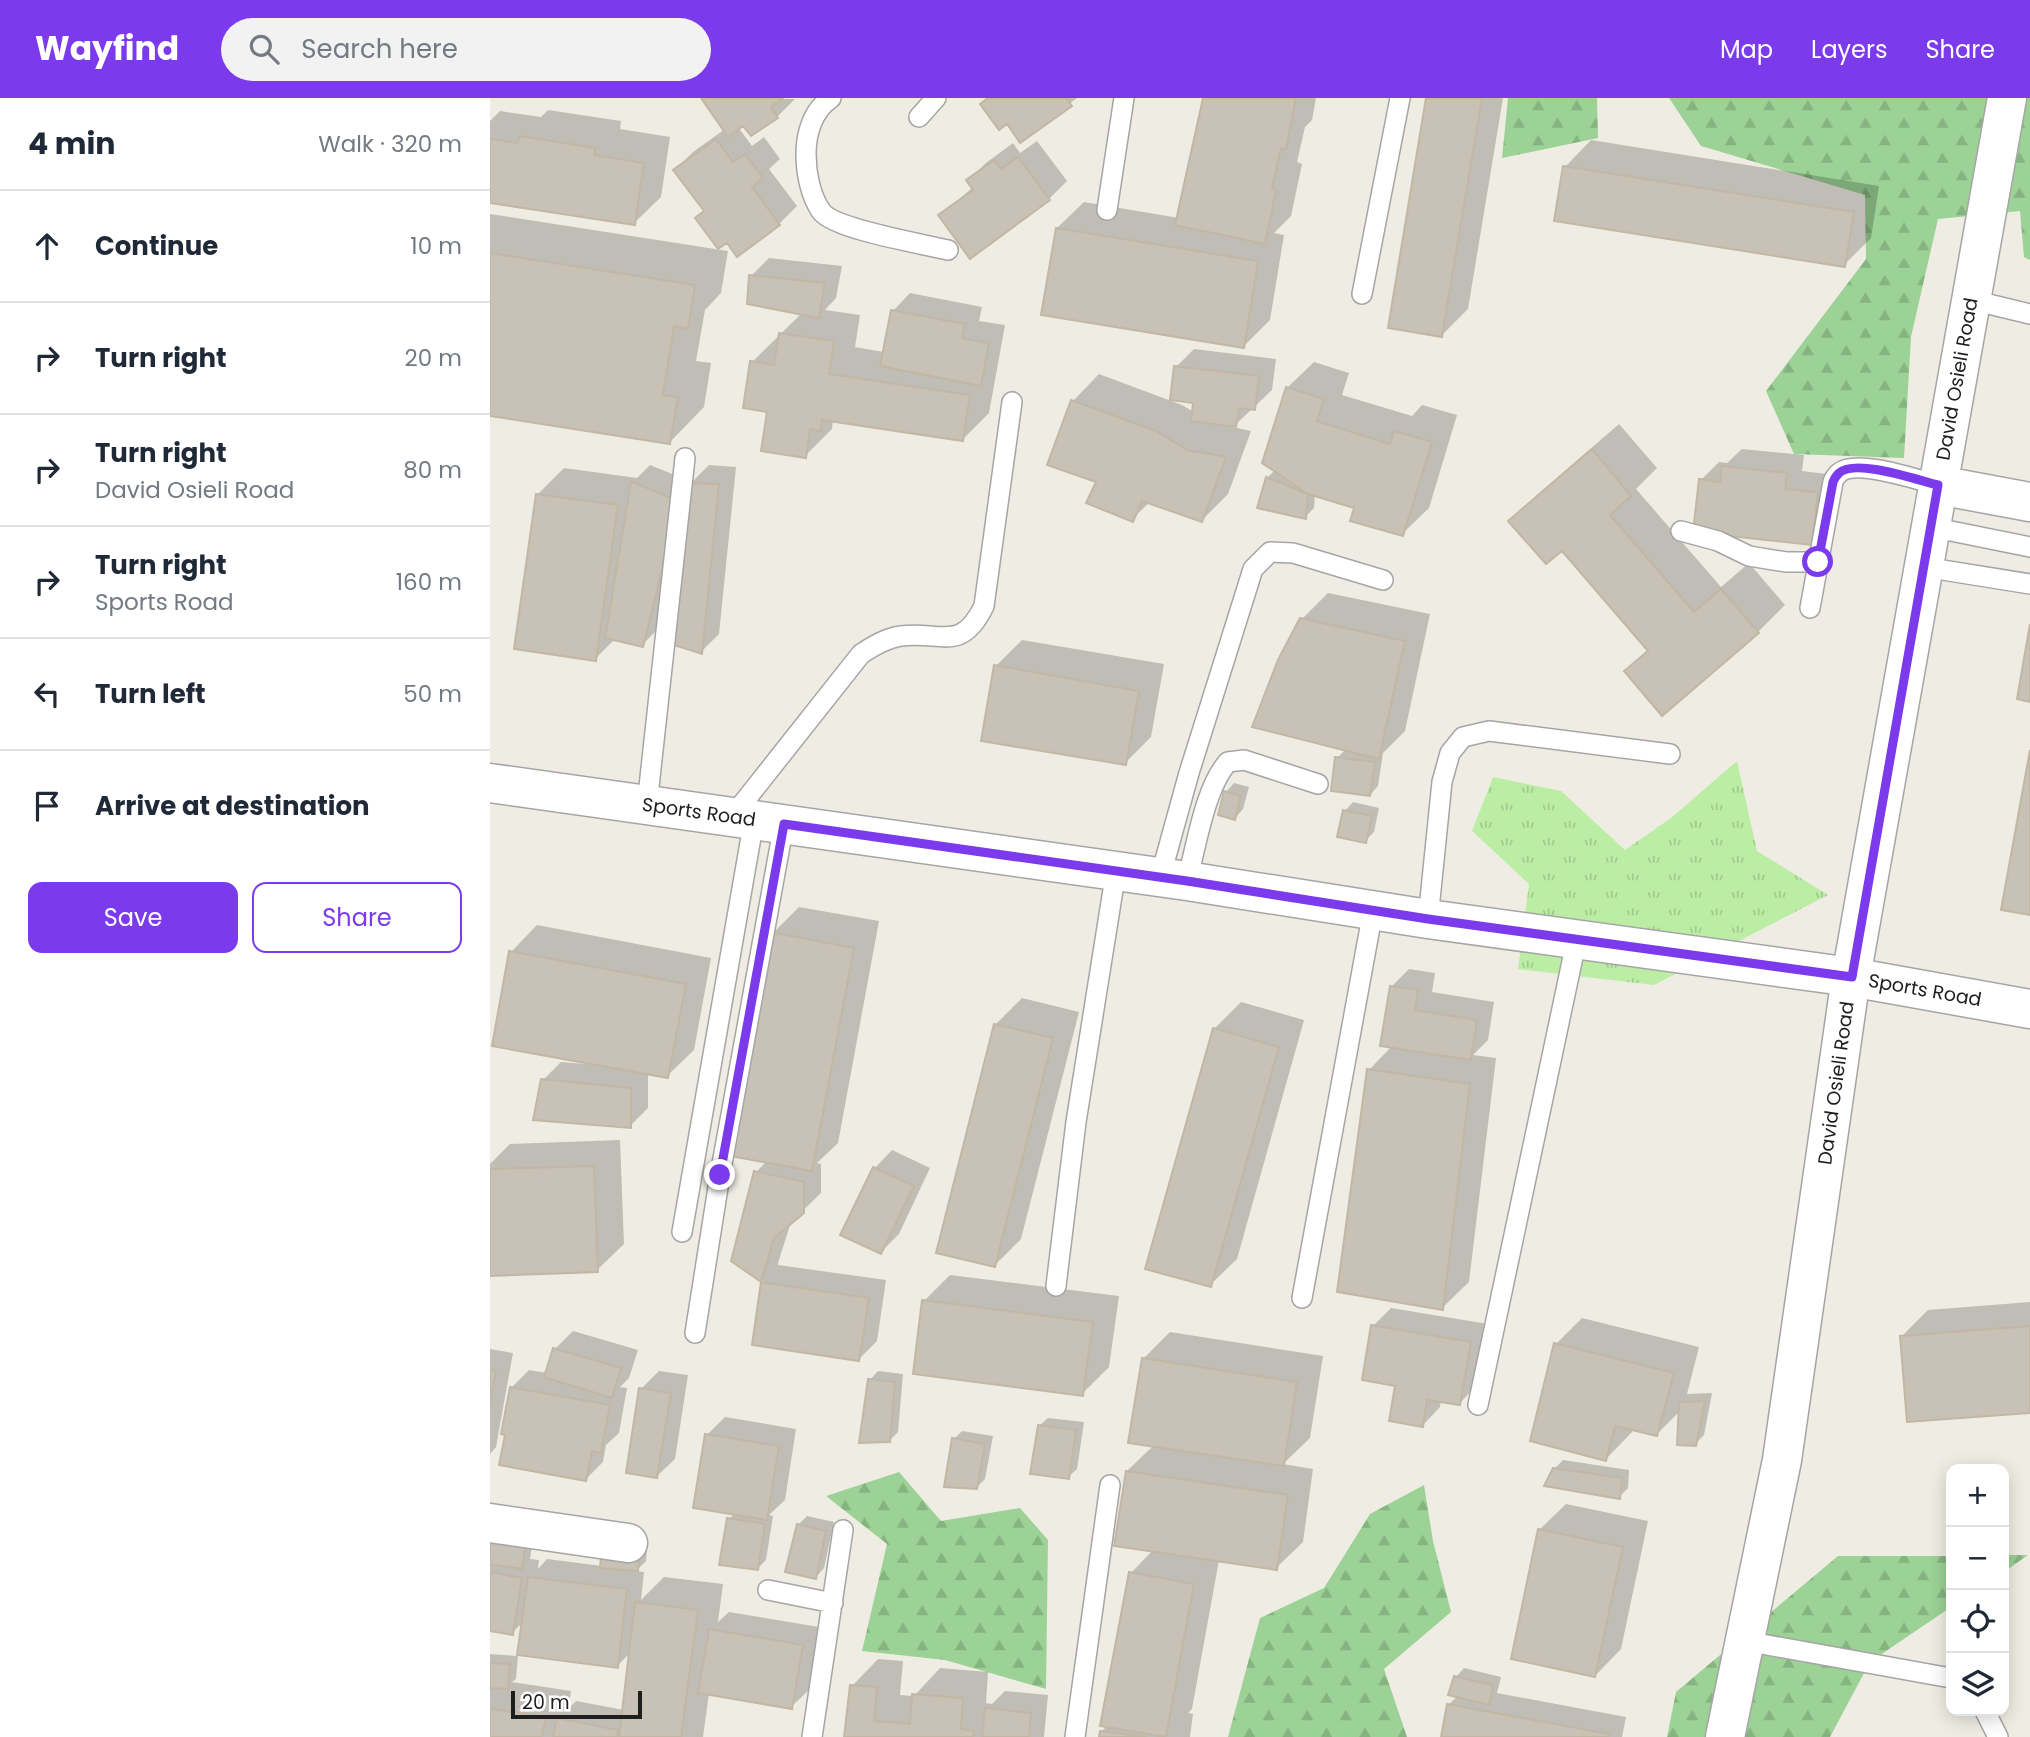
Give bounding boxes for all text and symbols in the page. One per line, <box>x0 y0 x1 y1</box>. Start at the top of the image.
search box <box>221 18 711 81</box>
text: Wayfind <box>35 25 179 72</box>
icon: search <box>245 30 283 68</box>
text: Search here <box>301 31 458 67</box>
text: Map <box>1720 33 1773 66</box>
text: Layers <box>1811 33 1887 66</box>
text: Share <box>1925 33 1995 66</box>
text: 4 min <box>28 122 116 165</box>
text: Walk · 320 m <box>318 128 462 160</box>
icon: ahead <box>28 227 66 265</box>
text: Continue <box>95 228 218 264</box>
text: 10 m <box>410 230 462 262</box>
street label: David Osieli Road <box>1929 296 1985 462</box>
icon: right <box>28 339 66 377</box>
text: Turn right <box>95 340 227 376</box>
text: 20 m <box>404 342 462 374</box>
text: Turn right <box>95 435 227 471</box>
icon: right <box>28 451 66 489</box>
text: 80 m <box>403 454 462 486</box>
text: David Osieli Road <box>95 474 294 506</box>
route start <box>1802 546 1833 577</box>
text: Turn right <box>95 547 227 583</box>
icon: right <box>28 563 66 601</box>
text: 160 m <box>396 566 462 598</box>
text: Sports Road <box>95 586 234 618</box>
icon: left <box>28 675 66 713</box>
text: Turn left <box>95 676 206 712</box>
text: 50 m <box>403 678 462 710</box>
icon: arrive <box>28 787 66 825</box>
text: Arrive at destination <box>95 788 370 824</box>
street label: Sports Road <box>640 791 758 833</box>
button: Save <box>28 882 238 953</box>
button: Share <box>252 882 462 953</box>
street label: Sports Road <box>1866 967 1984 1013</box>
street label: David Osieli Road <box>1811 1000 1861 1166</box>
route end <box>704 1159 735 1190</box>
map controls <box>1946 1464 2009 1716</box>
button: + <box>1946 1464 2009 1527</box>
button: − <box>1946 1527 2009 1590</box>
button: locate <box>1946 1590 2009 1653</box>
button: layers <box>1946 1653 2009 1716</box>
scale bar <box>511 1688 642 1720</box>
text: 20 m <box>522 1689 570 1716</box>

